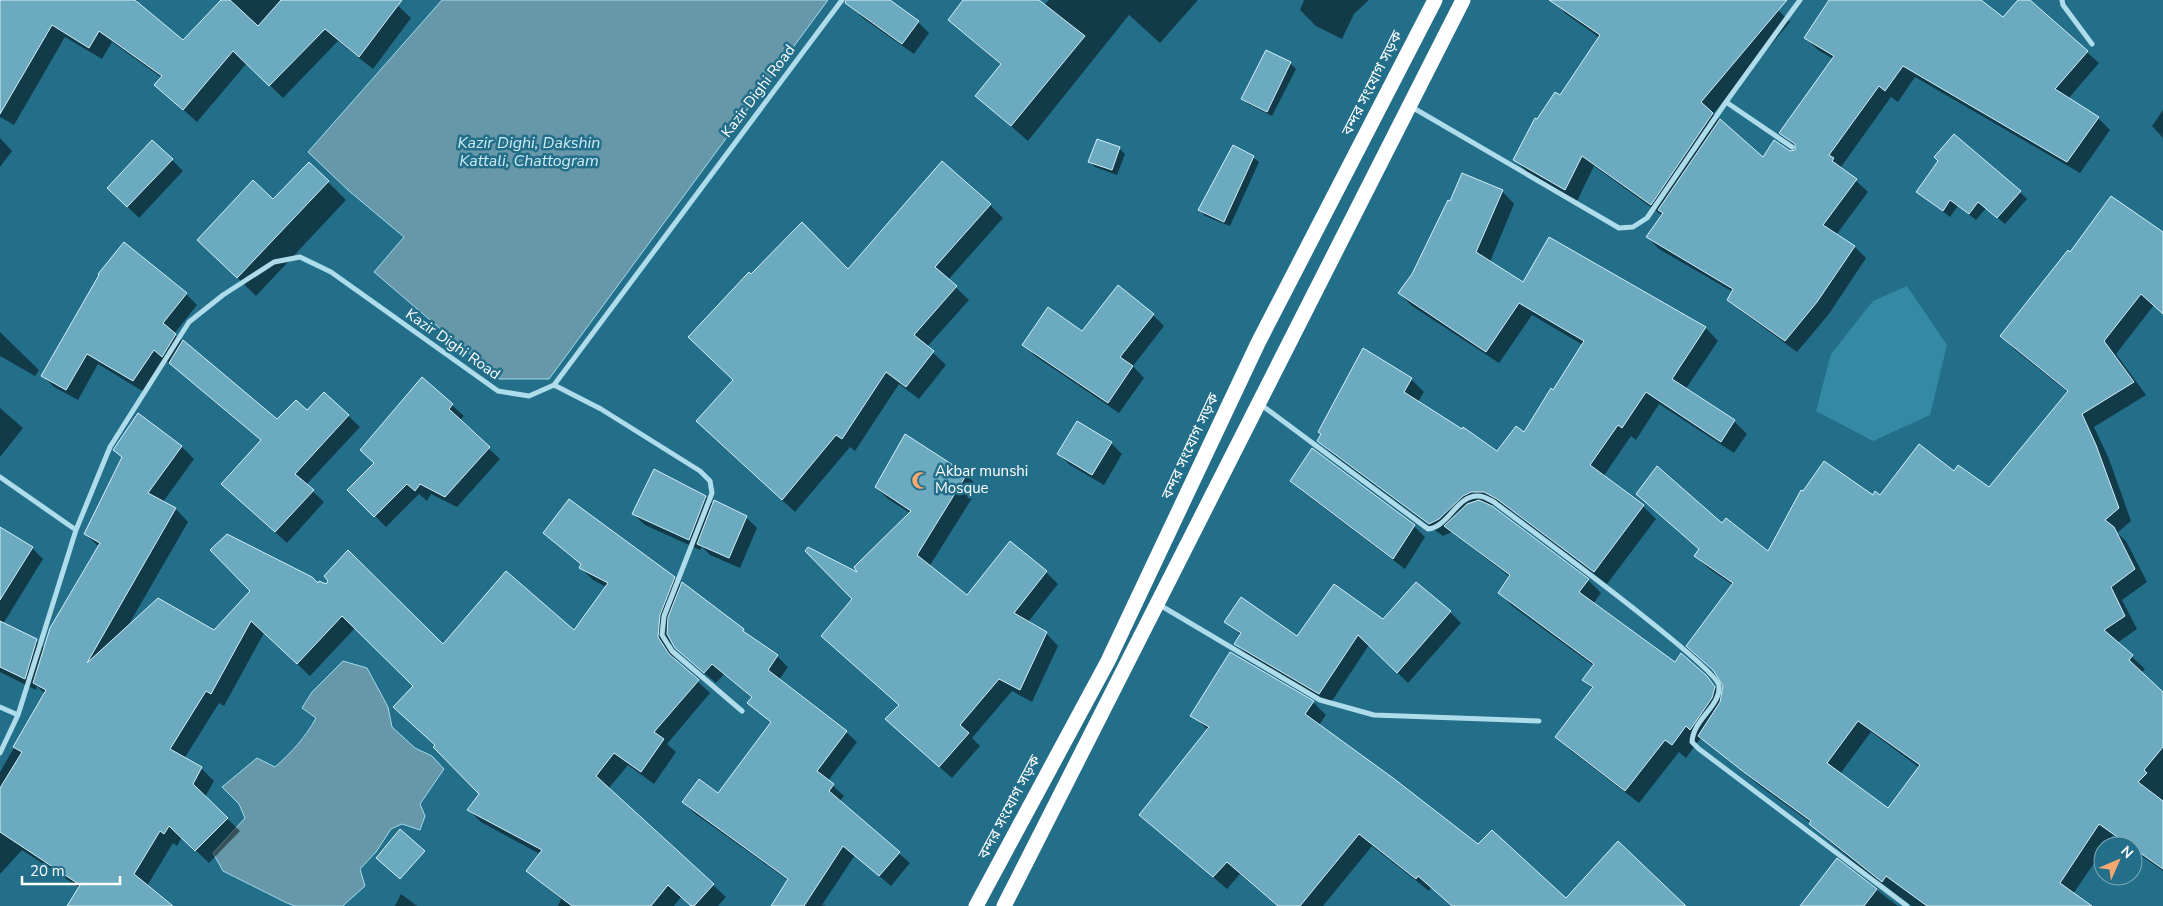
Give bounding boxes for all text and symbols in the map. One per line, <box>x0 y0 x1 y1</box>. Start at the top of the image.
street label: বন্দর সংযোগ সড়ক <box>1337 26 1407 140</box>
street label: Kazir Dighi Road <box>717 41 799 141</box>
water label: Kazir Dighi, Dakshin Kattali, Chattogram <box>458 132 600 172</box>
street label: Kazir Dighi Road <box>402 304 504 384</box>
street label: বন্দর সংযোগ সড়ক <box>1156 389 1224 503</box>
place label: Akbar munshi Mosque <box>935 461 1028 498</box>
mosque icon: Akbar munshi Mosque <box>911 470 931 490</box>
street label: বন্দর সংযোগ সড়ক <box>973 751 1045 863</box>
north arrow <box>2093 836 2143 886</box>
text: N <box>2116 842 2137 863</box>
scale bar <box>22 854 120 886</box>
text: 20 m <box>30 861 65 881</box>

